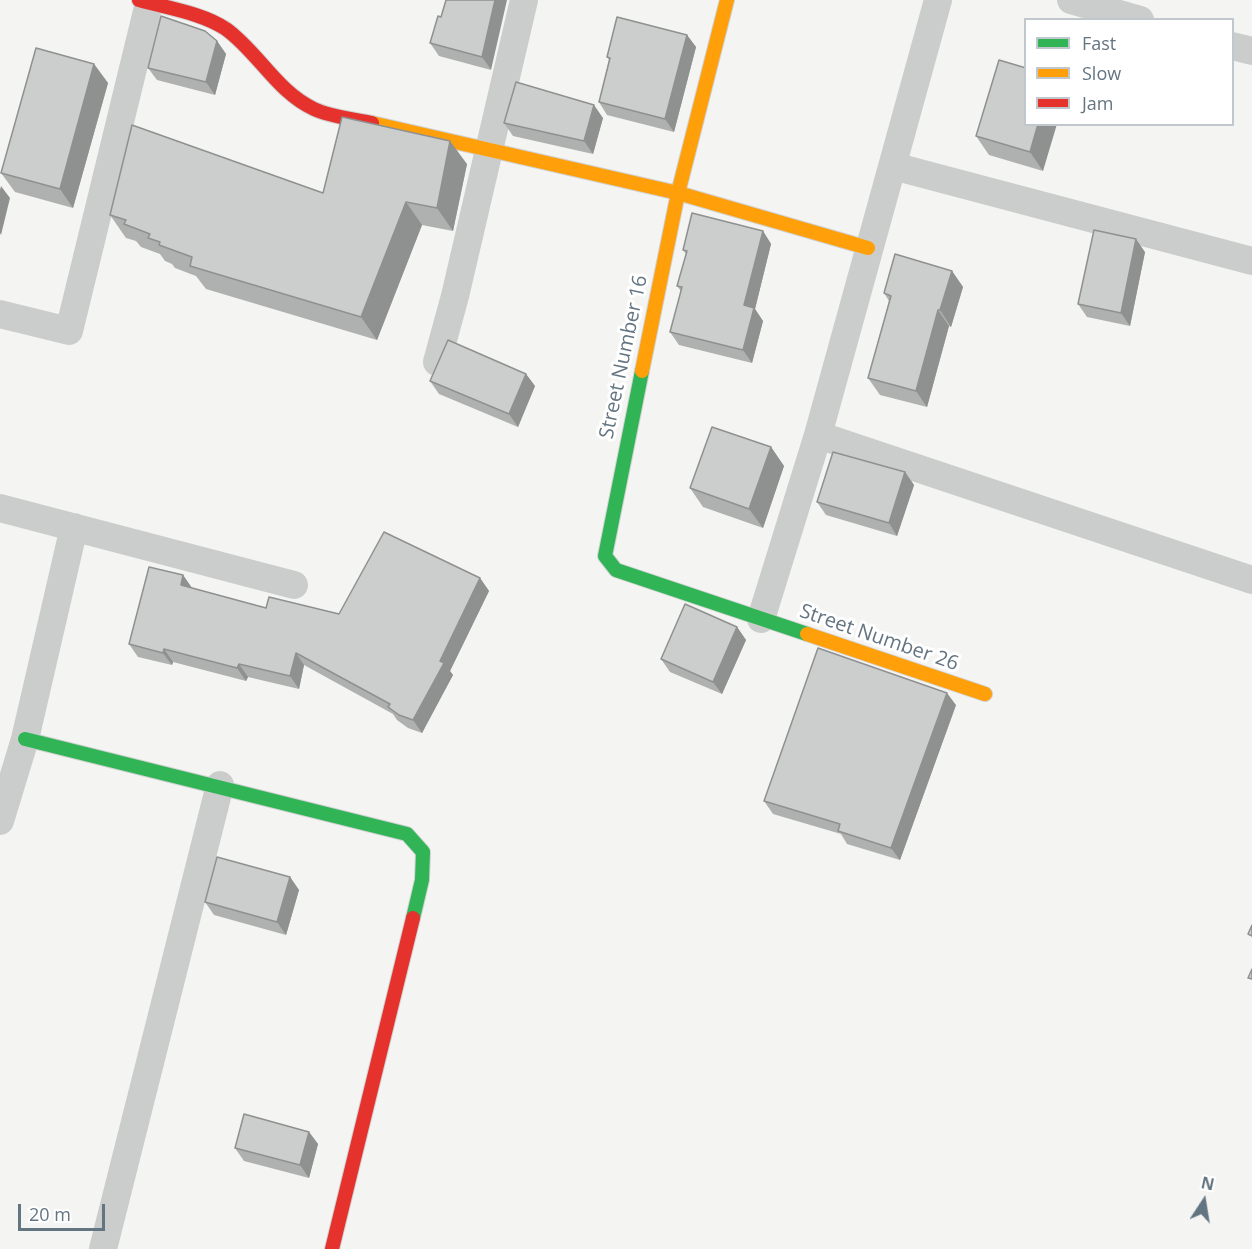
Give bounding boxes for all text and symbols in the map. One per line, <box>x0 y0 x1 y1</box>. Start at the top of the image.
legend <box>1024 18 1234 126</box>
text: Fast <box>1082 31 1116 55</box>
text: Slow <box>1082 61 1121 85</box>
text: Jam <box>1082 91 1114 115</box>
street label: Street Number 16 <box>595 273 653 441</box>
street label: Street Number 26 <box>796 600 962 676</box>
north arrow <box>1174 1171 1234 1231</box>
text: N <box>1199 1171 1216 1196</box>
scale bar <box>21 1192 108 1230</box>
text: 20 m <box>29 1202 71 1226</box>

